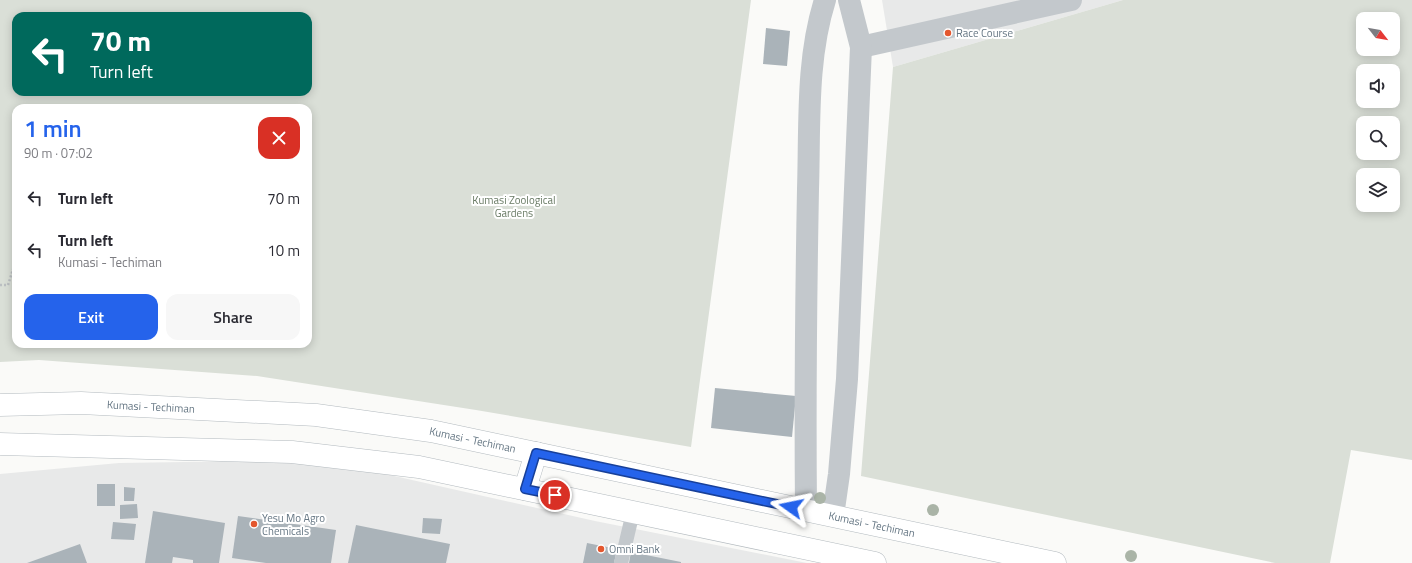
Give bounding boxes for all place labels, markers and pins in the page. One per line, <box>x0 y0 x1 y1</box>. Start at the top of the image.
place label: Race Course <box>956 25 1013 41</box>
marker: Race Course <box>943 28 953 38</box>
pin <box>538 478 572 512</box>
place label: Yesu Mo Agro Chemicals <box>262 510 325 539</box>
marker: Yesu Mo Agro Chemicals <box>249 519 259 529</box>
place label: Omni Bank <box>609 541 660 557</box>
marker: Omni Bank <box>596 544 606 554</box>

